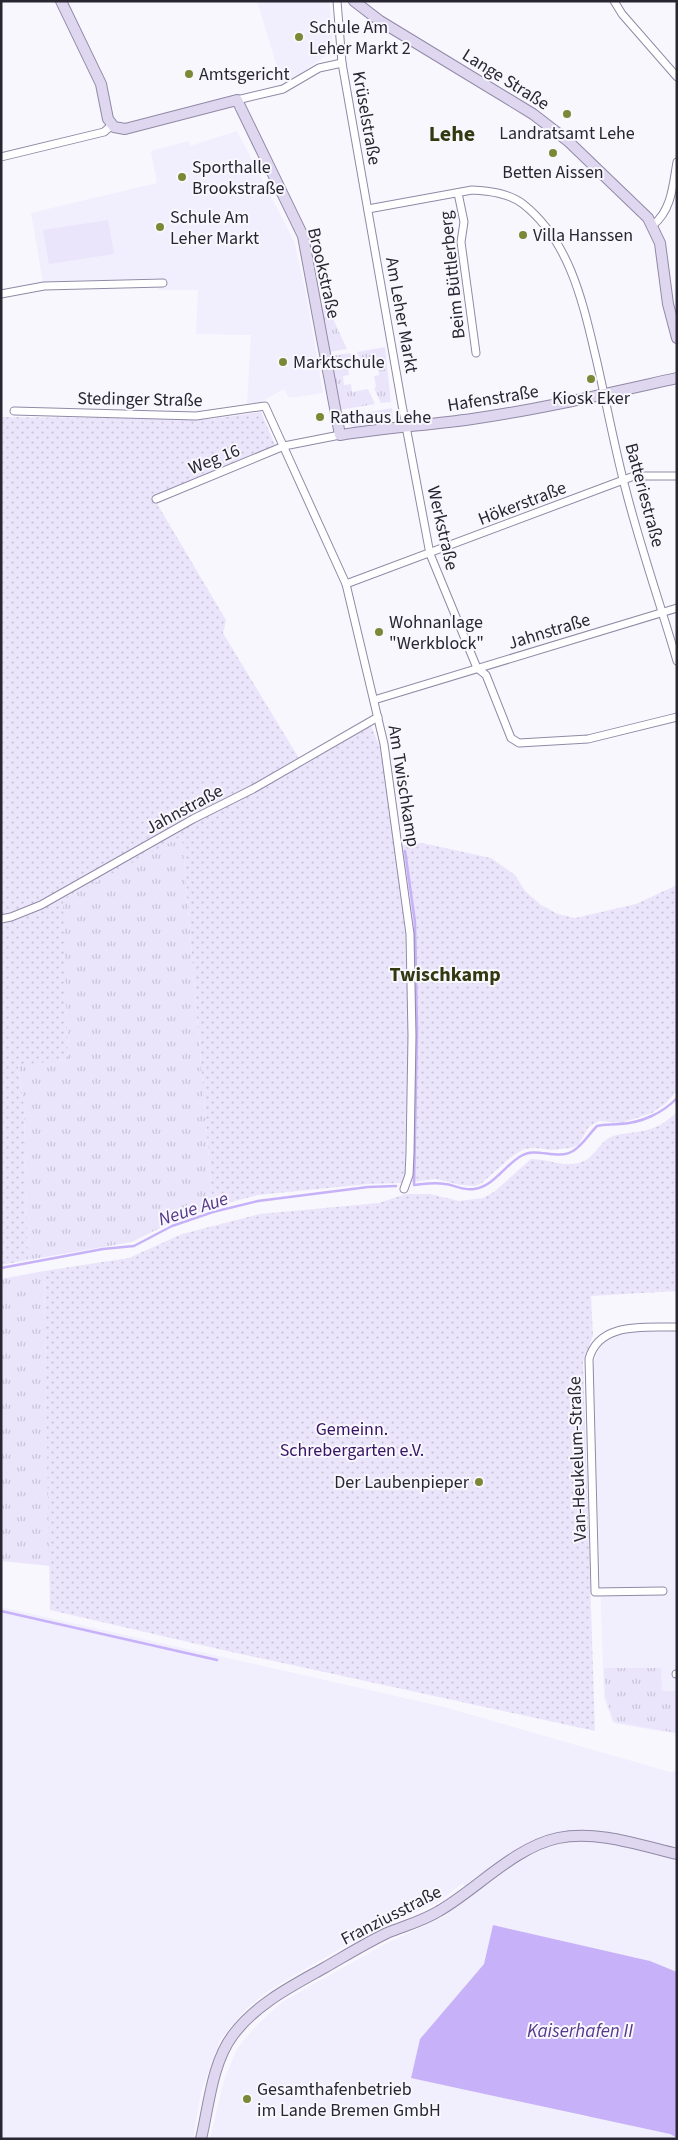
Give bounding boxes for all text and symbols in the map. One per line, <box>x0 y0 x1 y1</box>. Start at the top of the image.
place label: Schule Am Leher Markt 2 <box>309 15 411 61</box>
marker: Schule Am Leher Markt 2 <box>293 31 305 43</box>
street label: Lange Straße <box>457 43 554 116</box>
place label: Amtsgericht <box>199 62 290 87</box>
marker: Amtsgericht <box>183 68 195 80</box>
street label: Krüselstraße <box>346 69 387 167</box>
marker: Landratsamt Lehe <box>561 108 573 120</box>
district label: Lehe <box>429 118 475 150</box>
place label: Landratsamt Lehe <box>499 121 635 146</box>
marker: Betten Aissen <box>547 147 559 159</box>
place label: Sporthalle Brookstraße <box>192 155 285 201</box>
place label: Betten Aissen <box>502 160 604 185</box>
marker: Sporthalle Brookstraße <box>176 171 188 183</box>
place label: Schule Am Leher Markt <box>170 205 259 251</box>
street label: Beim Büttlerberg <box>433 210 472 340</box>
marker: Schule Am Leher Markt <box>154 221 166 233</box>
place label: Villa Hanssen <box>533 223 633 248</box>
street label: Brookstraße <box>301 225 346 321</box>
marker: Villa Hanssen <box>517 229 529 241</box>
street label: Am Leher Markt <box>379 255 424 375</box>
place label: Marktschule <box>293 350 385 375</box>
marker: Marktschule <box>277 356 289 368</box>
marker: Kiosk Eker <box>585 373 597 385</box>
street label: Hafenstraße <box>446 379 541 418</box>
street label: Stedinger Straße <box>77 386 203 413</box>
place label: Kiosk Eker <box>552 386 631 411</box>
place label: Rathaus Lehe <box>330 405 431 430</box>
marker: Rathaus Lehe <box>314 411 326 423</box>
street label: Weg 16 <box>185 438 244 481</box>
street label: Batteriestraße <box>619 440 670 550</box>
street label: Hökerstraße <box>474 475 570 532</box>
street label: Werkstraße <box>421 484 464 573</box>
street label: Jahnstraße <box>505 607 593 656</box>
place label: Wohnanlage "Werkblock" <box>389 610 484 656</box>
marker: Wohnanlage "Werkblock" <box>373 626 385 638</box>
street label: Am Twischkamp <box>382 723 425 849</box>
street label: Jahnstraße <box>141 778 228 840</box>
district label: Twischkamp <box>389 961 501 989</box>
water label: Neue Aue <box>155 1185 232 1233</box>
street label: Van-Heukelum-Straße <box>562 1376 593 1542</box>
park label: Gemeinn. Schrebergarten e.V. <box>280 1417 424 1463</box>
place label: Der Laubenpieper <box>334 1470 470 1495</box>
marker: Der Laubenpieper <box>473 1476 485 1488</box>
street label: Franziusstraße <box>336 1879 446 1952</box>
water label: Kaiserhafen II <box>527 2018 633 2045</box>
place label: Gesamthafenbetrieb im Lande Bremen GmbH <box>257 2077 441 2123</box>
marker: Gesamthafenbetrieb im Lande Bremen GmbH <box>241 2093 253 2105</box>

